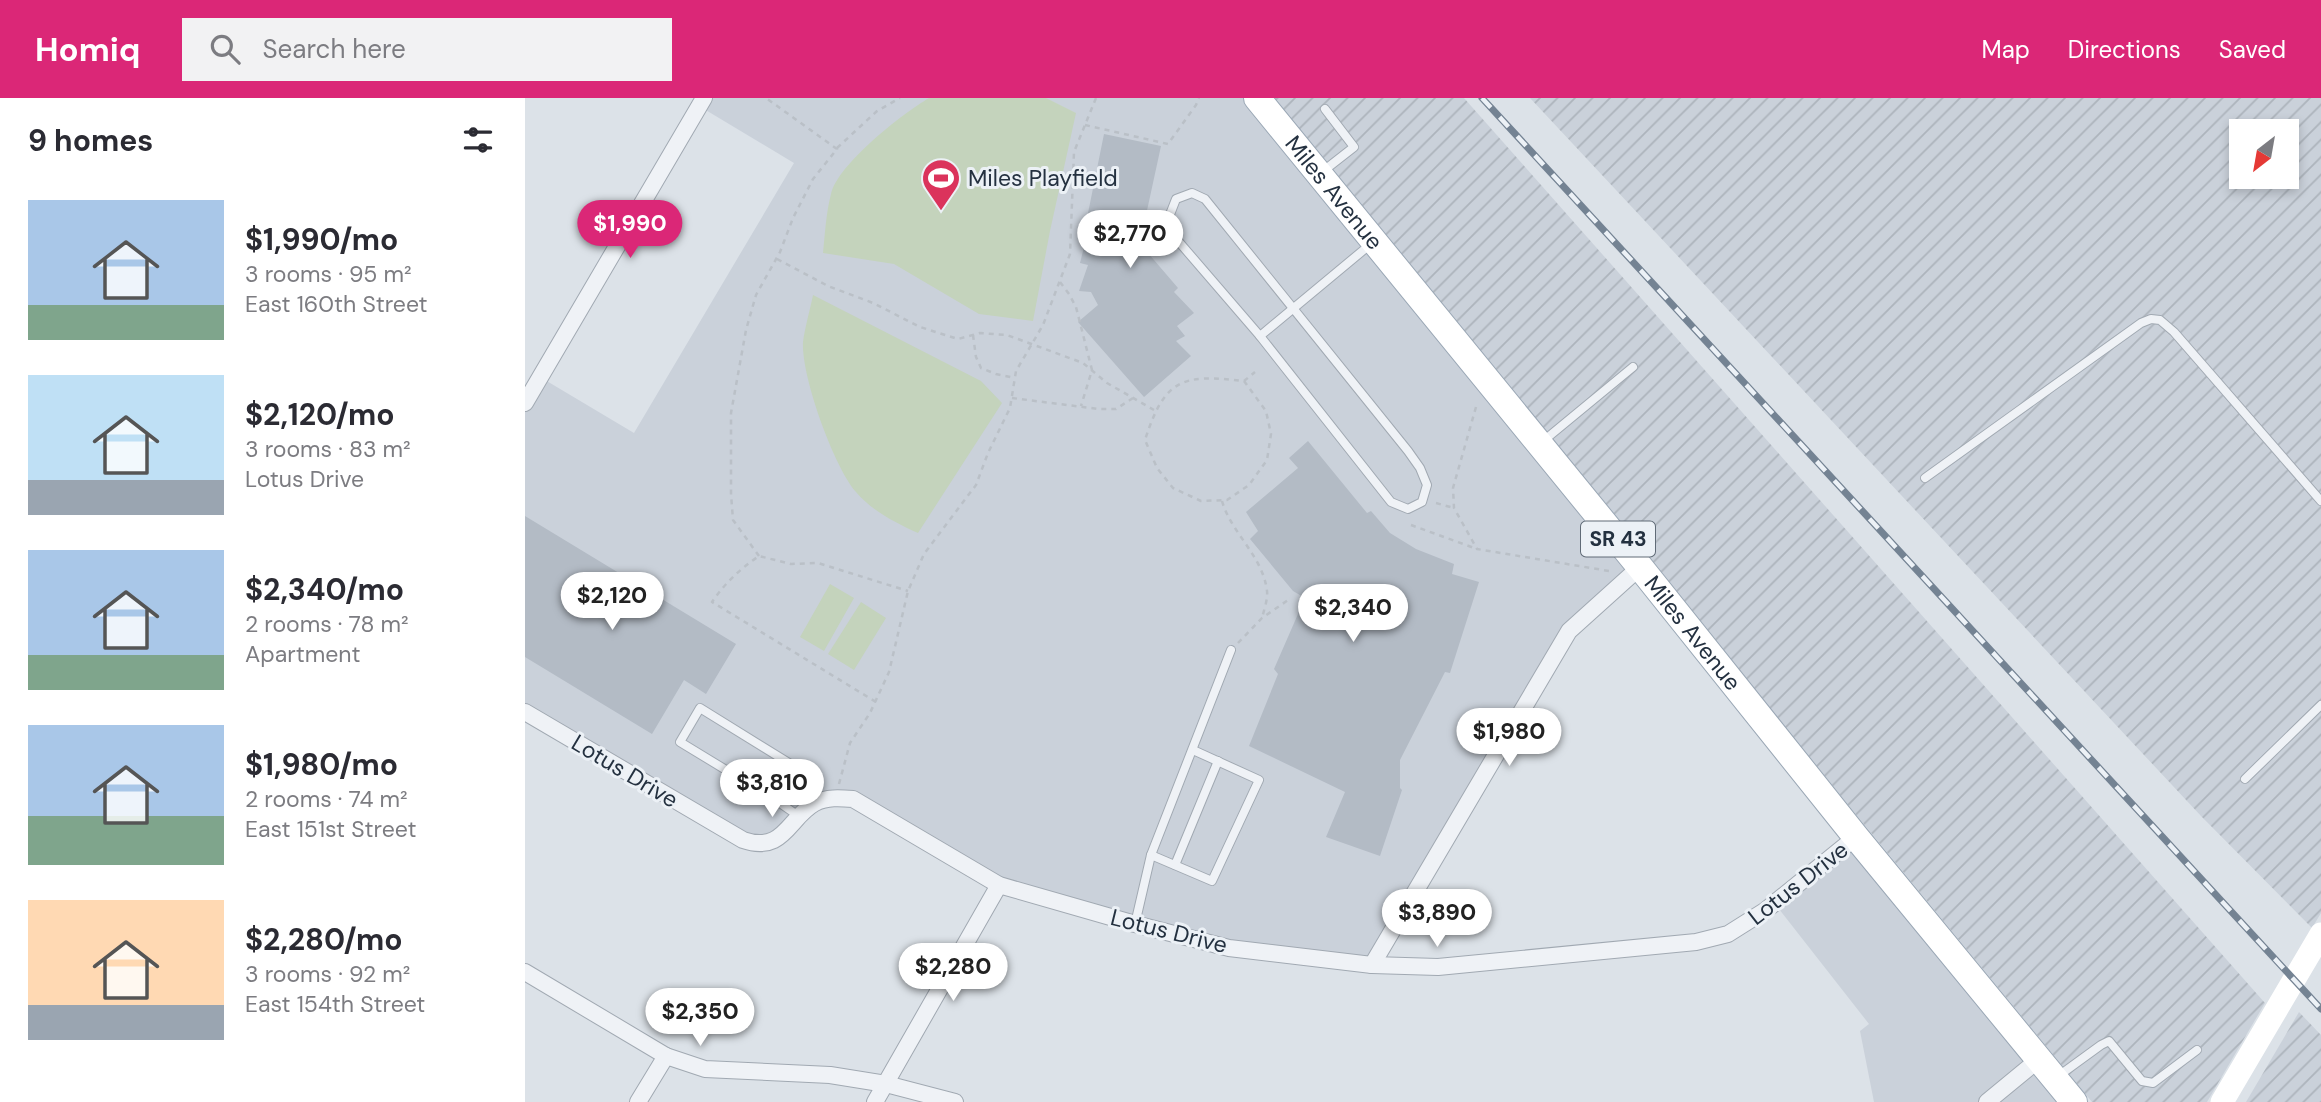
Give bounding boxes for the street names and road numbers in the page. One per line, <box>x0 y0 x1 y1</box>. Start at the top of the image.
street label: Miles Avenue <box>1279 129 1390 256</box>
road number: SR 43 <box>1581 522 1655 556</box>
street label: Miles Avenue <box>1638 569 1748 697</box>
street label: Lotus Drive <box>566 727 684 815</box>
street label: Lotus Drive <box>1742 835 1854 931</box>
street label: Lotus Drive <box>1108 902 1230 960</box>

